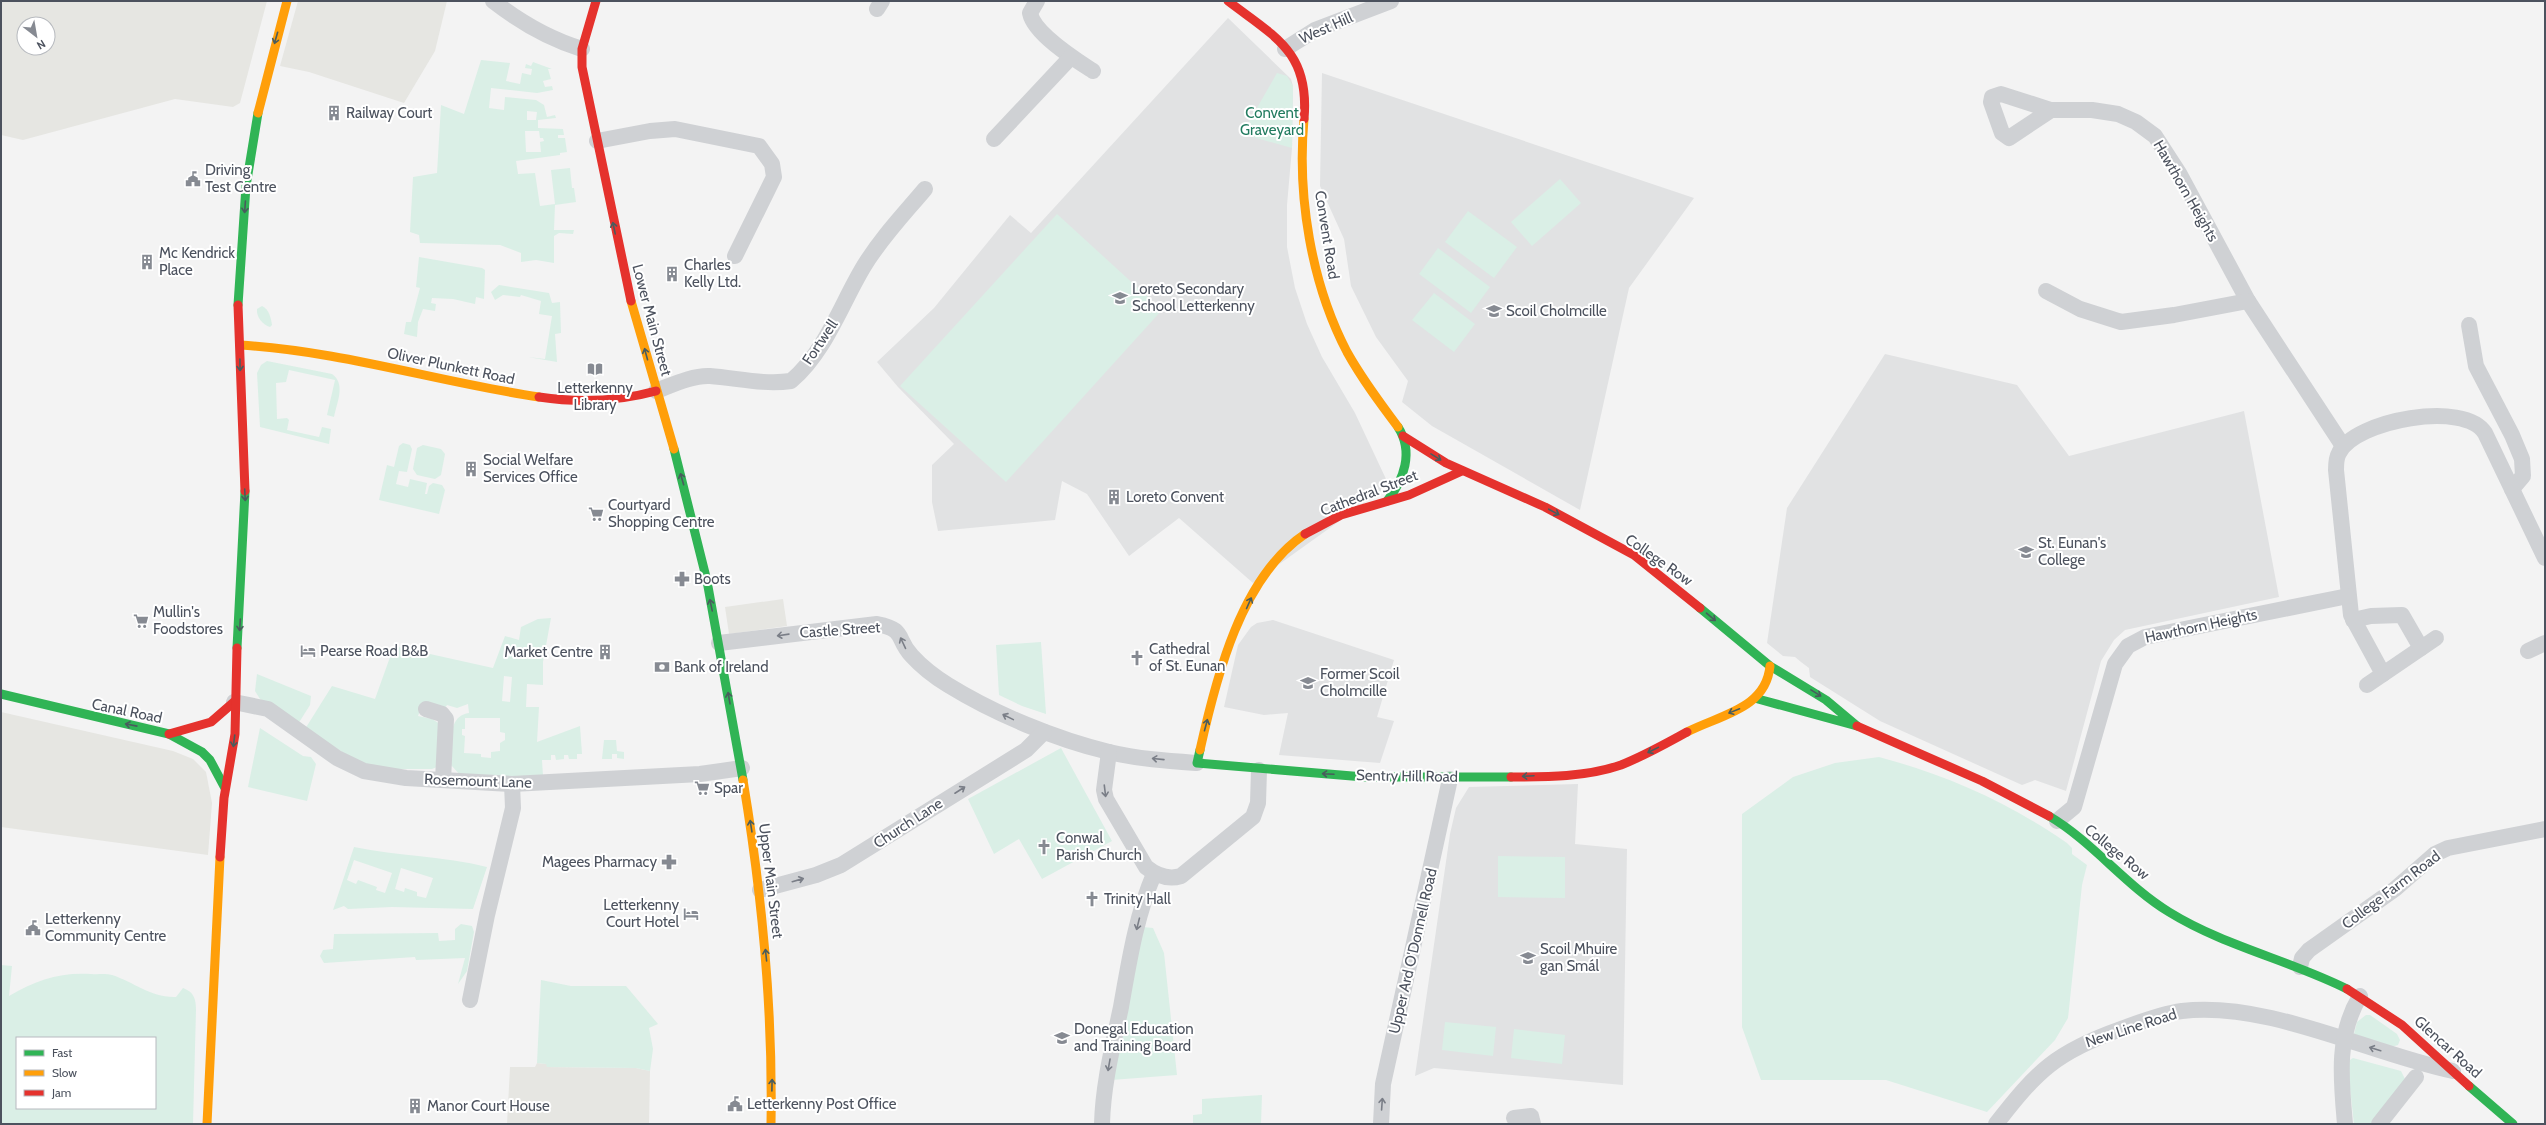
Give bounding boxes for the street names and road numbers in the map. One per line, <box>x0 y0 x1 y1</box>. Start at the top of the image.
street label: West Hill <box>1296 8 1356 48</box>
street label: Hawthorn Heights <box>2150 137 2222 245</box>
street label: Convent Road <box>1311 189 1343 281</box>
street label: Lower Main Street <box>628 262 676 378</box>
street label: Fortwell <box>798 316 842 368</box>
street label: Oliver Plunkett Road <box>386 344 516 388</box>
street label: Cathedral Street <box>1318 466 1420 520</box>
street label: College Row <box>1622 530 1696 590</box>
street label: Hawthorn Heights <box>2143 605 2259 647</box>
street label: Castle Street <box>799 618 881 642</box>
street label: Canal Road <box>90 695 164 727</box>
street label: Sentry Hill Road <box>1356 766 1458 786</box>
street label: Rosemount Lane <box>424 770 532 792</box>
street label: Church Lane <box>870 794 946 852</box>
street label: College Row <box>2081 820 2153 884</box>
street label: Upper Main Street <box>755 822 787 940</box>
street label: College Farm Road <box>2338 847 2444 933</box>
street label: Upper Ard O'Donnell Road <box>1385 867 1441 1035</box>
street label: New Line Road <box>2083 1005 2179 1051</box>
street label: Glencar Road <box>2411 1012 2485 1082</box>

